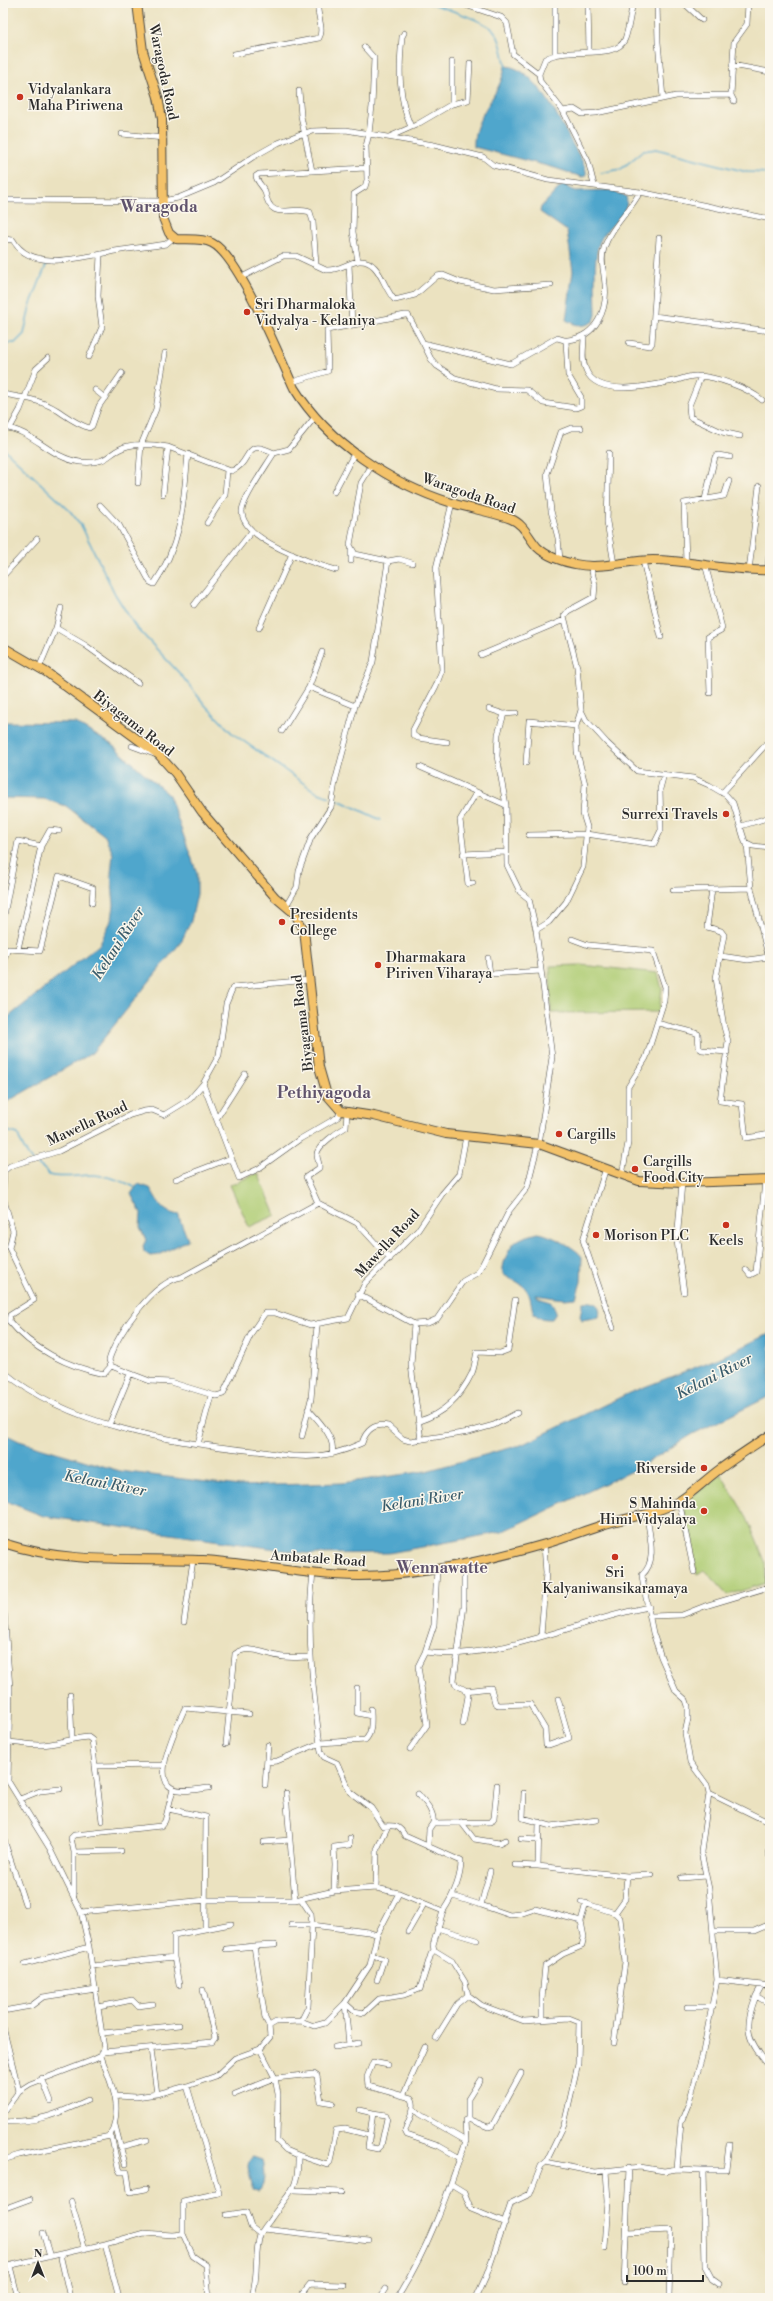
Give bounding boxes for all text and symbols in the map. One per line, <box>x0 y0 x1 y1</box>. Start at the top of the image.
street label: Waragoda Road <box>144 22 182 122</box>
place label: Vidyalankara Maha Piriwena <box>27 81 124 115</box>
marker: Vidyalankara Maha Piriwena <box>15 92 25 102</box>
district label: Waragoda <box>119 197 198 217</box>
place label: Sri Dharmaloka Vidyalya - Kelaniya <box>254 296 376 330</box>
marker: Sri Dharmaloka Vidyalya - Kelaniya <box>242 307 252 317</box>
street label: Waragoda Road <box>419 469 518 518</box>
street label: Biyagama Road <box>89 686 177 761</box>
place label: Surrexi Travels <box>622 806 718 824</box>
marker: Surrexi Travels <box>721 809 731 819</box>
water label: Kelani River <box>88 903 149 983</box>
place label: Presidents College <box>290 906 358 940</box>
marker: Presidents College <box>277 917 287 927</box>
place label: Dharmakara Piriven Viharaya <box>386 949 493 983</box>
marker: Dharmakara Piriven Viharaya <box>373 960 383 970</box>
street label: Biyagama Road <box>288 973 318 1073</box>
district label: Pethiyagoda <box>277 1083 371 1103</box>
street label: Mawella Road <box>44 1097 131 1150</box>
place label: Cargills <box>567 1126 616 1144</box>
marker: Cargills <box>554 1129 564 1139</box>
place label: Cargills Food City <box>643 1153 704 1187</box>
marker: Cargills Food City <box>630 1164 640 1174</box>
street label: Mawella Road <box>352 1206 424 1282</box>
marker: Keels <box>721 1220 731 1230</box>
place label: Morison PLC <box>604 1227 689 1245</box>
marker: Morison PLC <box>591 1230 601 1240</box>
place label: Keels <box>709 1232 743 1250</box>
water label: Kelani River <box>673 1349 756 1404</box>
place label: Riverside <box>636 1460 696 1478</box>
marker: Riverside <box>699 1463 709 1473</box>
water label: Kelani River <box>62 1466 148 1501</box>
water label: Kelani River <box>379 1485 465 1516</box>
place label: S Mahinda Himi Vidyalaya <box>600 1495 697 1529</box>
marker: S Mahinda Himi Vidyalaya <box>699 1506 709 1516</box>
street label: Ambatale Road <box>269 1547 366 1571</box>
marker: Sri Kalyaniwansikaramaya <box>610 1552 620 1562</box>
district label: Wennawatte <box>395 1558 488 1578</box>
place label: Sri Kalyaniwansikaramaya <box>542 1564 689 1598</box>
north arrow <box>18 2243 58 2283</box>
text: N <box>34 2247 43 2261</box>
scale bar <box>627 2257 703 2283</box>
text: 100 m <box>633 2264 667 2279</box>

